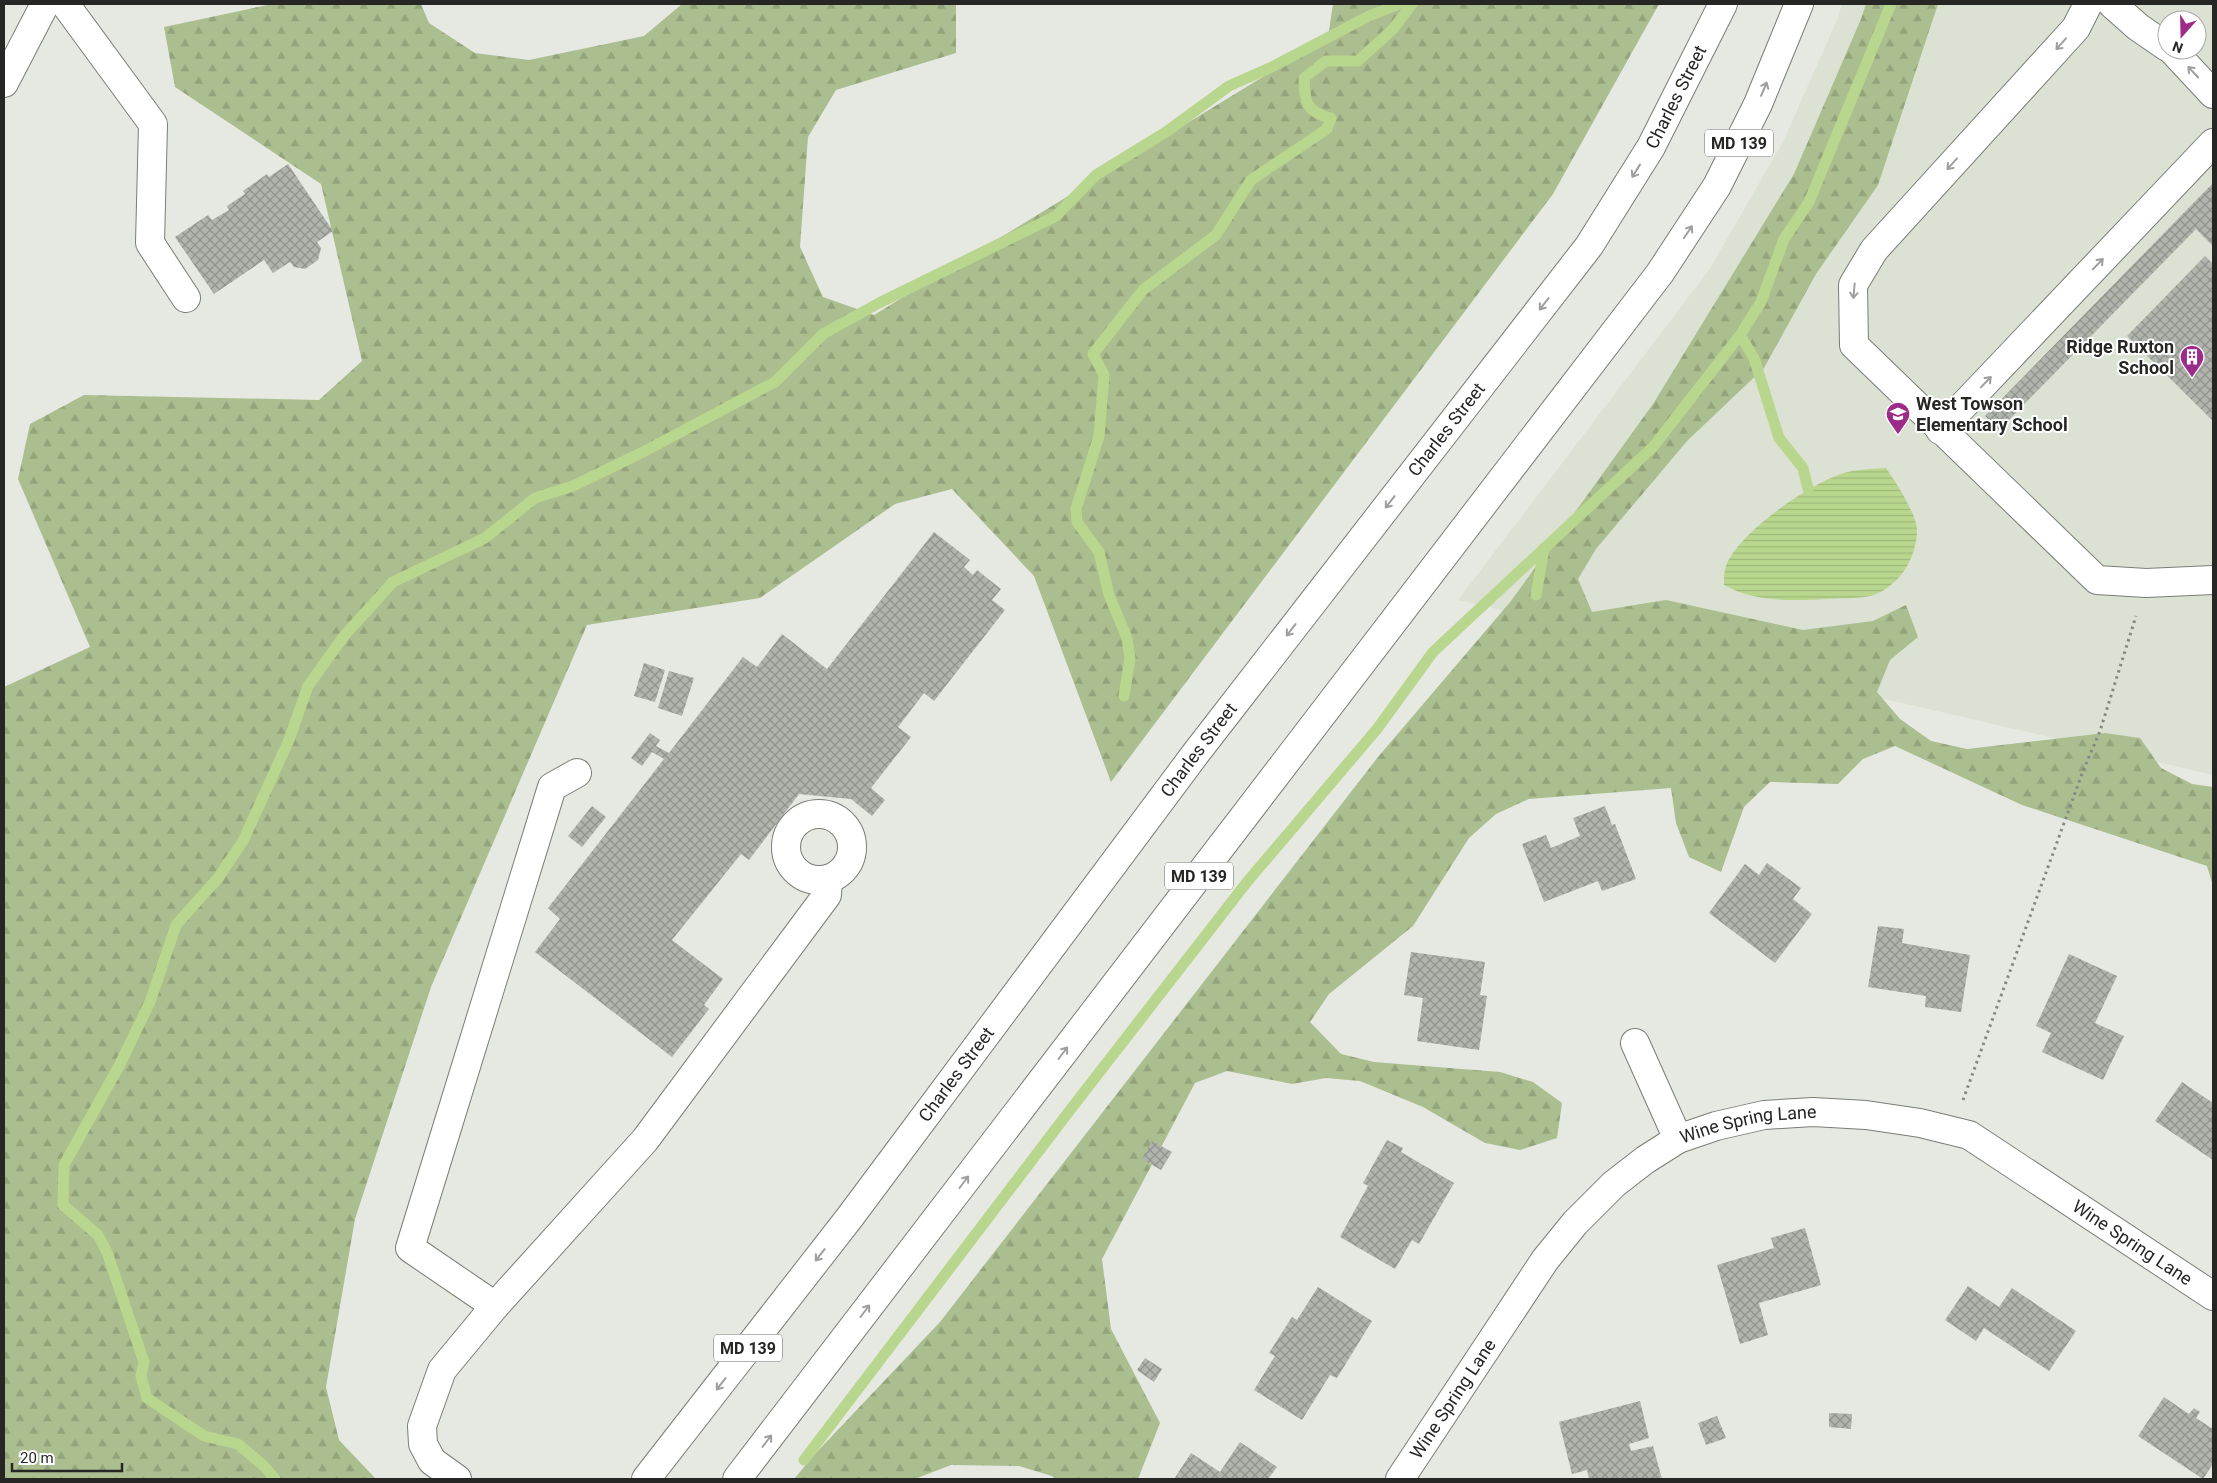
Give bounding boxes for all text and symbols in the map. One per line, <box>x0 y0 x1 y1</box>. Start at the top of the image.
north arrow <box>2157 10 2207 60</box>
one-way arrow <box>2055 37 2067 50</box>
text: N <box>2170 38 2185 56</box>
street label: Charles Street <box>1641 42 1710 152</box>
one-way arrow <box>2187 66 2199 79</box>
one-way arrow <box>1760 82 1770 97</box>
road number: MD 139 <box>1705 130 1773 156</box>
one-way arrow <box>1946 158 1958 170</box>
one-way arrow <box>1631 163 1641 177</box>
one-way arrow <box>1683 226 1693 240</box>
one-way arrow <box>2092 258 2104 270</box>
one-way arrow <box>1849 283 1859 299</box>
one-way arrow <box>1538 297 1549 310</box>
place label: Ridge Ruxton School <box>2066 336 2174 378</box>
building icon: Ridge Ruxton School <box>2179 344 2205 378</box>
one-way arrow <box>1980 376 1992 388</box>
street label: Charles Street <box>1403 378 1489 480</box>
place label: West Towson Elementary School <box>1916 393 2068 435</box>
school or university icon: West Towson Elementary School <box>1885 401 1911 435</box>
one-way arrow <box>1385 495 1396 508</box>
one-way arrow <box>1286 623 1296 637</box>
street label: Charles Street <box>1156 698 1241 801</box>
road number: MD 139 <box>1165 862 1233 889</box>
street label: Charles Street <box>914 1022 998 1126</box>
one-way arrow <box>1058 1046 1068 1060</box>
street label: Wine Spring Lane <box>1677 1101 1817 1148</box>
one-way arrow <box>959 1175 969 1189</box>
street label: Wine Spring Lane <box>2069 1195 2196 1289</box>
one-way arrow <box>815 1248 826 1261</box>
one-way arrow <box>860 1305 871 1318</box>
road number: MD 139 <box>714 1335 782 1362</box>
street label: Wine Spring Lane <box>1405 1335 1500 1462</box>
one-way arrow <box>715 1377 726 1390</box>
one-way arrow <box>761 1434 772 1447</box>
scale bar <box>12 1440 122 1472</box>
text: 20 m <box>20 1449 54 1467</box>

